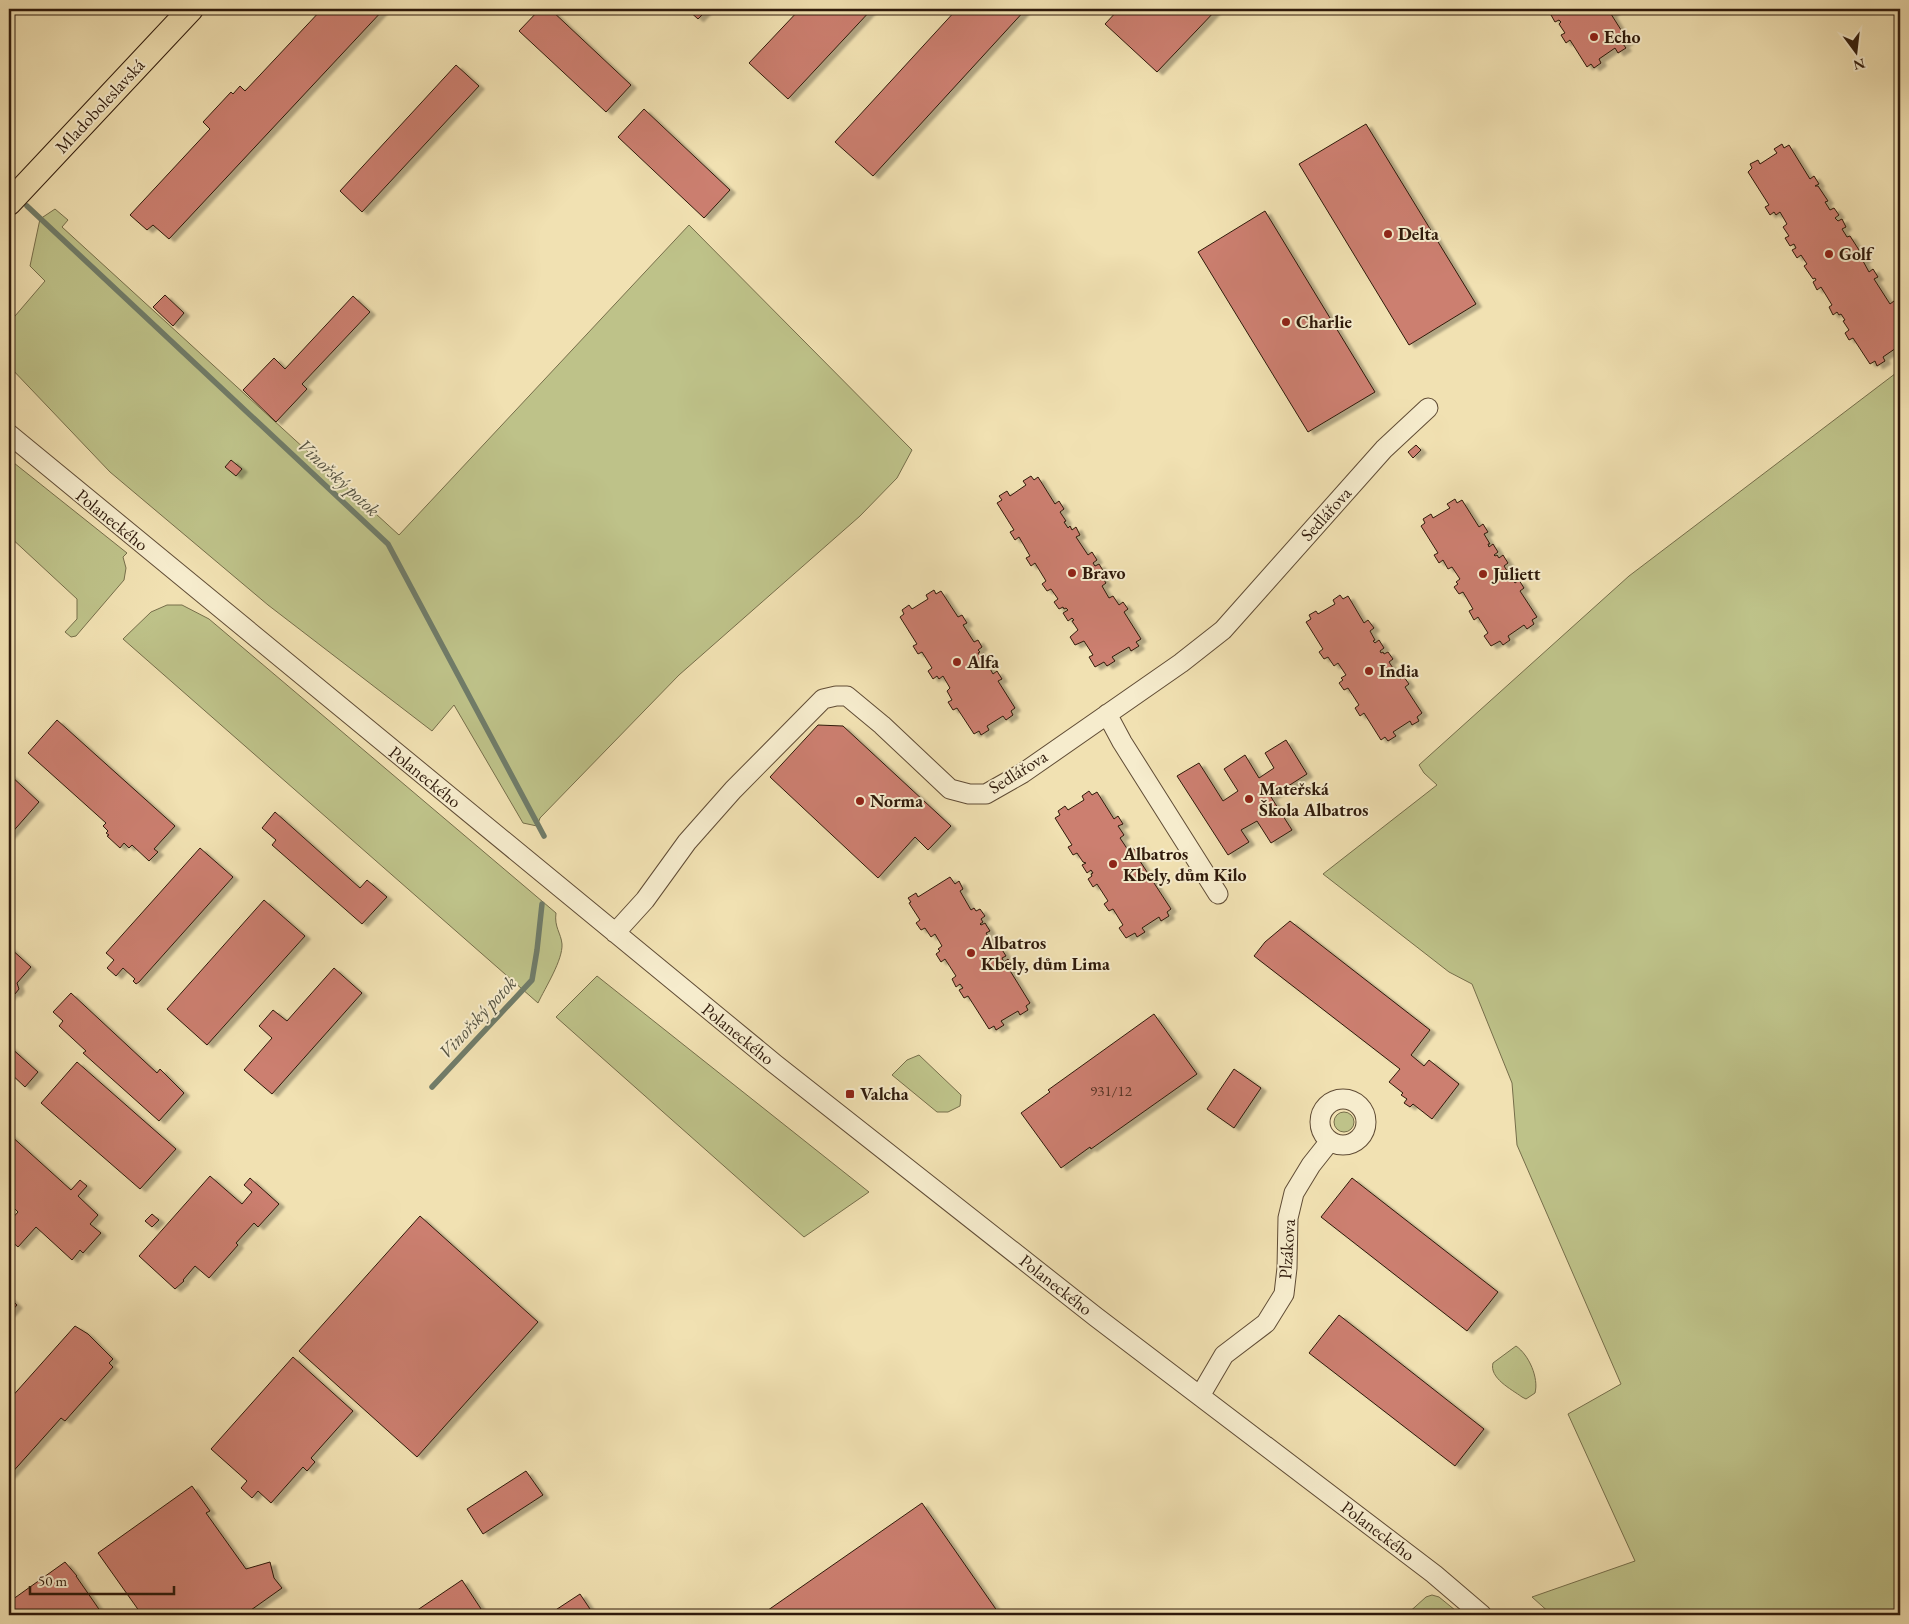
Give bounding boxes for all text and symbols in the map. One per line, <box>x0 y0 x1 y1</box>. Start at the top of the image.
place label: Echo <box>1604 25 1641 48</box>
north arrow <box>1832 28 1882 78</box>
marker: Echo <box>1588 31 1600 43</box>
street label: Mladoboleslavská <box>50 53 150 158</box>
text: N <box>1851 54 1867 75</box>
place label: Delta <box>1398 222 1439 245</box>
marker: Delta <box>1382 228 1394 240</box>
place label: Golf <box>1839 242 1875 265</box>
marker: Golf <box>1823 248 1835 260</box>
place label: Charlie <box>1296 310 1353 333</box>
marker: Charlie <box>1280 316 1292 328</box>
water label: Vinořský potok <box>292 433 385 522</box>
street label: Sedlářova <box>1295 481 1357 546</box>
street label: Polaneckého <box>71 483 153 556</box>
place label: Bravo <box>1082 561 1126 584</box>
place label: Juliett <box>1491 562 1541 585</box>
marker: Bravo <box>1066 567 1078 579</box>
marker: Juliett <box>1477 568 1489 580</box>
place label: Alfa <box>966 650 999 673</box>
marker: Alfa <box>951 656 963 668</box>
place label: India <box>1379 659 1419 682</box>
marker: India <box>1363 665 1375 677</box>
street label: Polaneckého <box>384 740 466 813</box>
street label: Sedlářova <box>984 744 1052 799</box>
place label: Mateřská Škola Albatros <box>1259 777 1369 821</box>
place label: Norma <box>870 789 923 812</box>
marker: Mateřská Škola Albatros <box>1243 793 1255 805</box>
marker: Norma <box>854 795 866 807</box>
place label: Albatros Kbely, dům Kilo <box>1122 842 1246 886</box>
marker: Albatros Kbely, dům Kilo <box>1107 858 1119 870</box>
place label: Albatros Kbely, dům Lima <box>980 931 1110 975</box>
marker: Albatros Kbely, dům Lima <box>965 947 977 959</box>
water label: Vinořský potok <box>433 971 522 1064</box>
street label: Polaneckého <box>697 997 779 1070</box>
house number: 931/12 <box>1090 1081 1133 1100</box>
place label: Valcha <box>860 1082 909 1105</box>
marker: Valcha <box>844 1088 856 1100</box>
street label: Plzákova <box>1273 1217 1300 1280</box>
street label: Polaneckého <box>1015 1249 1098 1320</box>
street label: Polaneckého <box>1337 1495 1420 1566</box>
scale bar <box>30 1564 174 1596</box>
text: 50 m <box>38 1571 67 1590</box>

